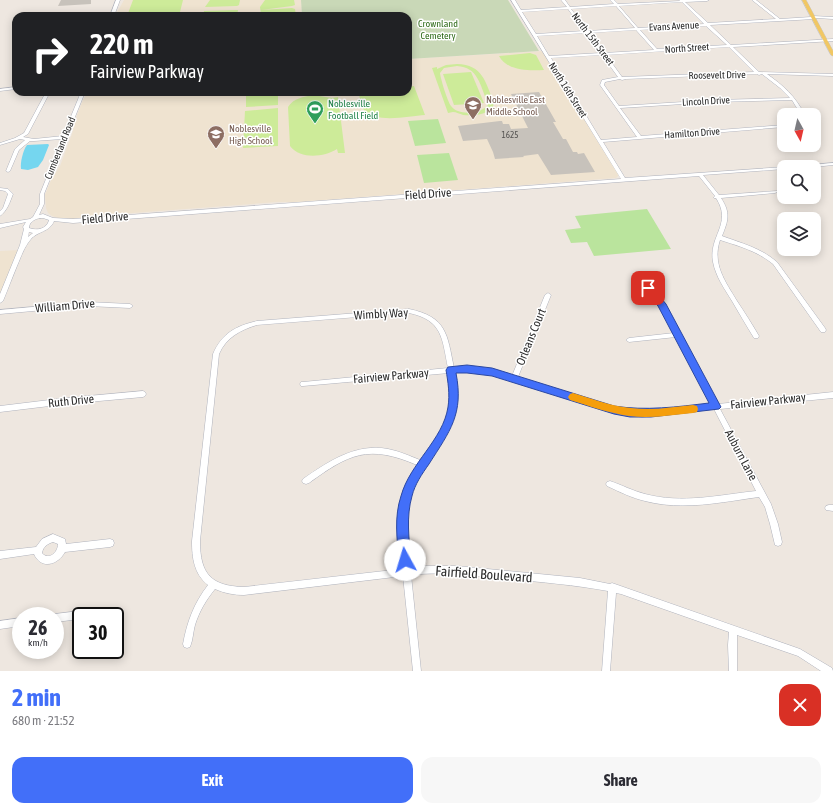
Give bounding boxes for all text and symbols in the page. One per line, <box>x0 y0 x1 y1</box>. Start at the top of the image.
street label: North 15th Street <box>570 11 616 68</box>
park label: Crownland Cemetery <box>418 18 458 41</box>
street label: Evans Avenue <box>649 19 700 33</box>
icon: right <box>24 28 76 80</box>
text: 220 m <box>90 28 153 60</box>
street label: North Street <box>664 41 710 55</box>
street label: North 16th Street <box>547 60 589 120</box>
text: Fairview Parkway <box>90 61 204 82</box>
street label: Roosevelt Drive <box>688 69 746 81</box>
place label: Noblesville East Middle School <box>486 94 545 117</box>
street label: Lincoln Drive <box>682 94 731 108</box>
school or university icon: Noblesville East Middle School <box>463 95 483 120</box>
place label: Noblesville Football Field <box>328 98 379 121</box>
sports icon: Noblesville Football Field <box>305 99 325 124</box>
north arrow <box>777 108 821 152</box>
map controls <box>777 108 821 256</box>
street label: Cumberland Road <box>43 115 78 181</box>
place label: Noblesville High School <box>229 123 273 146</box>
school or university icon: Noblesville High School <box>206 124 226 149</box>
street label: Hamilton Drive <box>664 126 721 140</box>
house number: 1625 <box>502 130 518 140</box>
button: search <box>777 160 821 204</box>
street label: Field Drive <box>404 185 452 203</box>
street label: Field Drive <box>81 209 129 227</box>
button: layers <box>777 212 821 256</box>
pin <box>631 271 665 305</box>
icon: arrive <box>637 277 659 299</box>
street label: William Drive <box>35 296 95 316</box>
street label: Wimbly Way <box>354 306 409 322</box>
street label: Orleans Court <box>513 306 549 367</box>
street label: Fairview Parkway <box>353 366 429 386</box>
street label: Fairview Parkway <box>730 390 807 412</box>
street label: Ruth Drive <box>47 392 95 410</box>
street label: Auburn Lane <box>722 427 760 483</box>
position arrow <box>384 539 426 581</box>
street label: Fairfield Boulevard <box>435 563 533 585</box>
speed limit sign: 30 <box>72 607 124 659</box>
text: 26 <box>29 616 47 639</box>
text: km/h <box>28 637 48 648</box>
text: 2 min <box>12 684 61 711</box>
button: close <box>779 684 821 726</box>
text: 680 m · 21:52 <box>12 713 75 728</box>
button: Exit <box>12 757 413 803</box>
button: Share <box>421 757 821 803</box>

